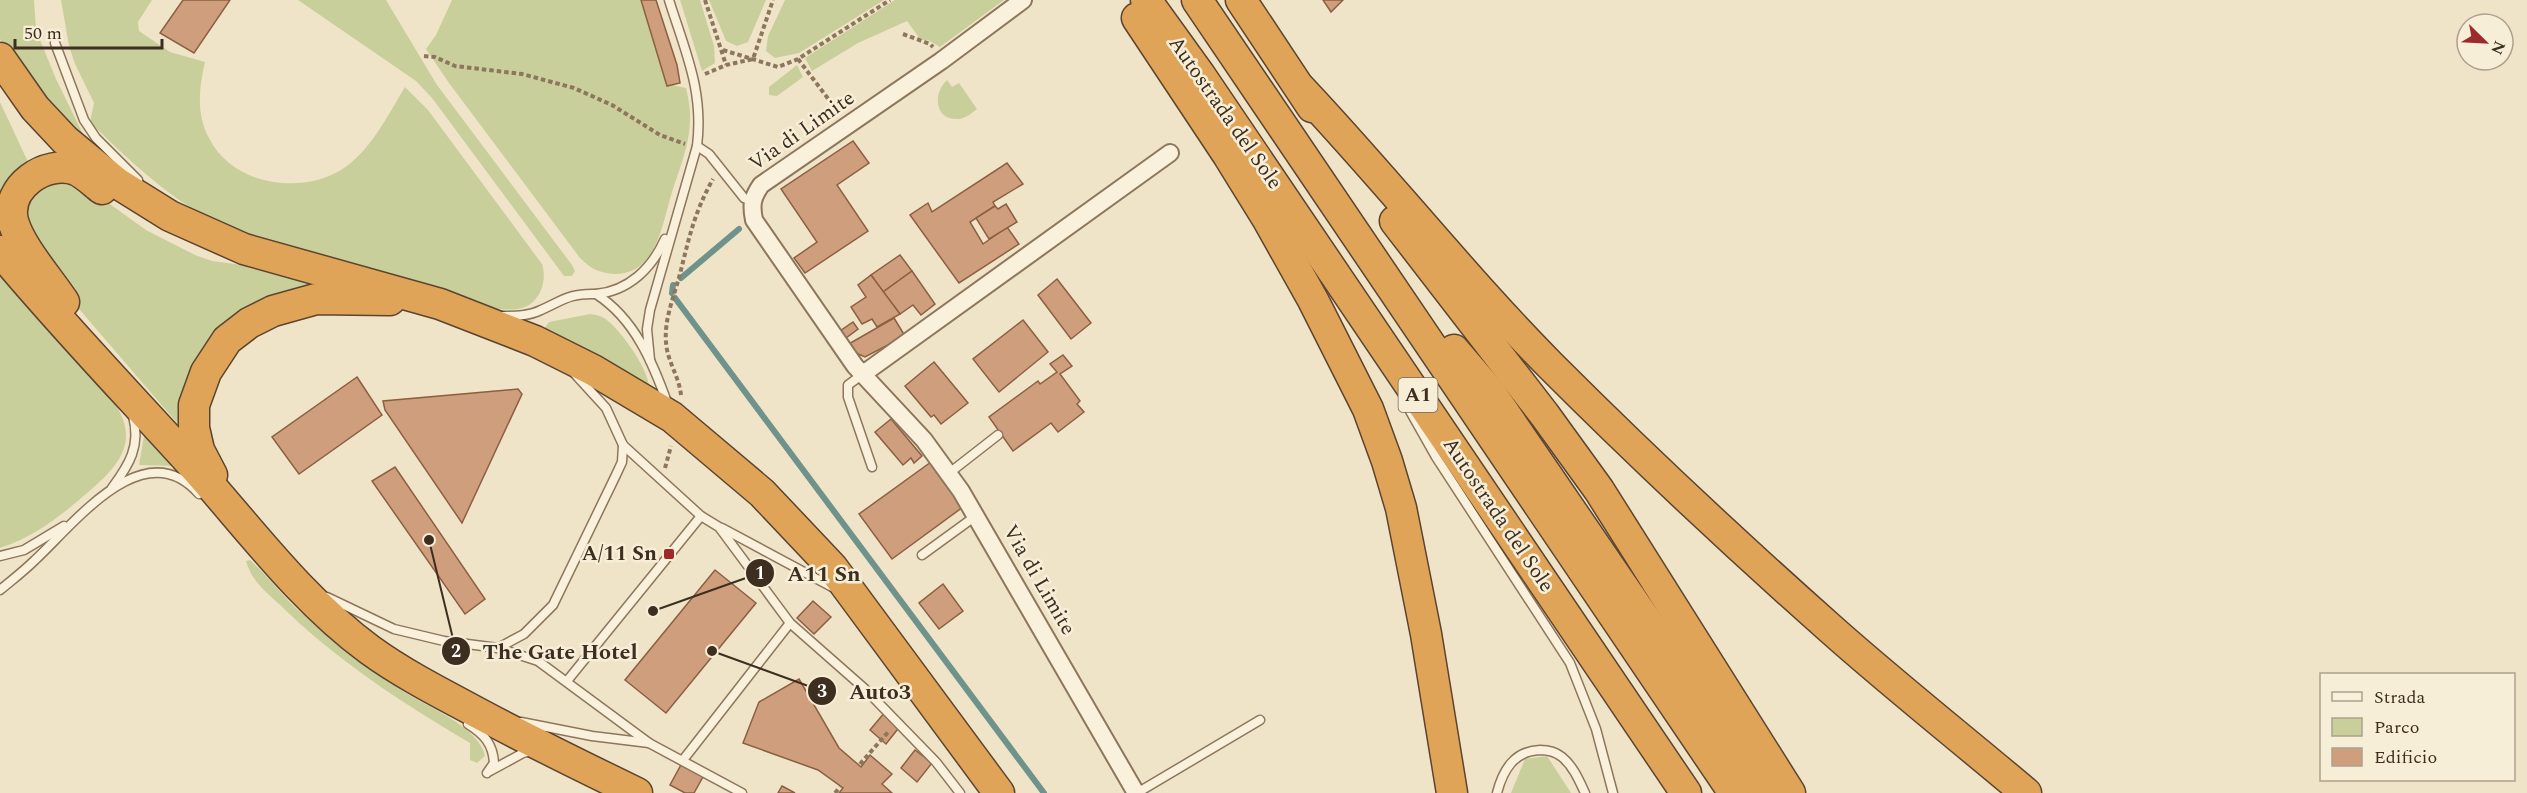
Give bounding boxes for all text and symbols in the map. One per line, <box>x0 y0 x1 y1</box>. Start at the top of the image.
scale bar <box>15 12 162 50</box>
north arrow <box>2455 12 2515 72</box>
text: 50 m <box>24 20 62 47</box>
street label: Autostrada del Sole <box>1160 30 1290 196</box>
text: N <box>2484 37 2511 59</box>
street label: Via di Limite <box>742 83 862 179</box>
road number: A1 <box>1398 378 1438 412</box>
street label: Autostrada del Sole <box>1434 431 1562 599</box>
street label: Via di Limite <box>994 519 1084 641</box>
place label: A/11 Sn <box>582 538 657 570</box>
marker: A/11 Sn <box>662 547 676 561</box>
callout: A11 Sn <box>745 553 872 593</box>
text: A11 Sn <box>787 558 861 591</box>
text: 1 <box>755 560 765 587</box>
callout: The Gate Hotel <box>441 631 650 671</box>
text: The Gate Hotel <box>482 636 638 669</box>
text: 2 <box>451 638 461 665</box>
callout: Auto3 <box>807 671 923 711</box>
legend <box>2320 673 2515 781</box>
text: Auto3 <box>849 676 911 709</box>
text: 3 <box>817 678 827 705</box>
text: Strada <box>2374 684 2425 711</box>
text: Parco <box>2374 714 2419 741</box>
text: Edificio <box>2374 744 2437 771</box>

